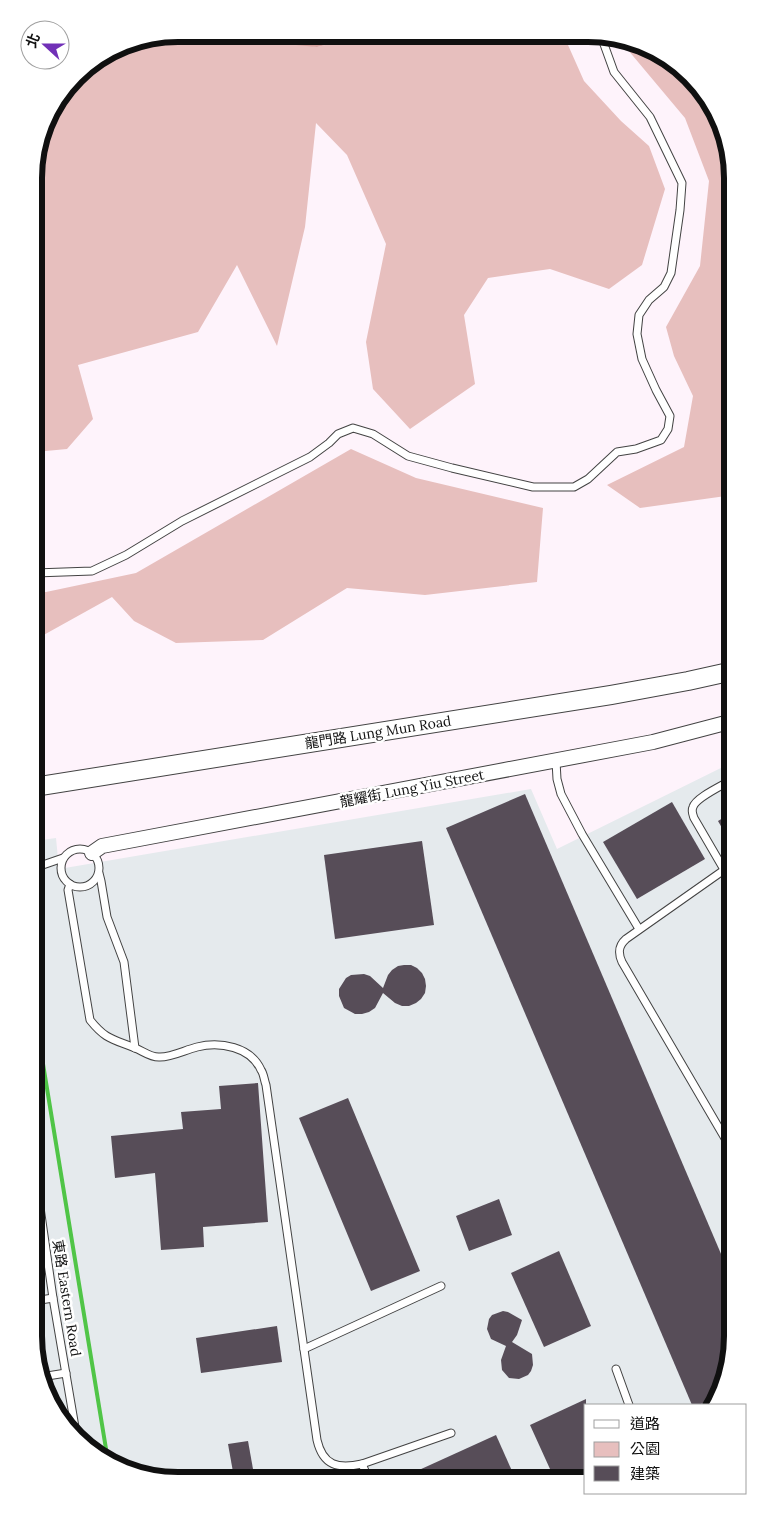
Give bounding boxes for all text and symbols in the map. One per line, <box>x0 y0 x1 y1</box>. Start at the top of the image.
north arrow <box>20 20 70 70</box>
text: 北 <box>22 31 44 50</box>
street label: 龍門路 Lung Mun Road <box>304 712 452 752</box>
street label: 龍耀街 Lung Yiu Street <box>338 765 486 811</box>
street label: 東路 Eastern Road <box>49 1238 85 1358</box>
legend <box>584 1404 747 1494</box>
text: 道路 <box>630 1414 660 1433</box>
text: 公園 <box>630 1439 660 1458</box>
text: 建築 <box>630 1464 660 1483</box>

